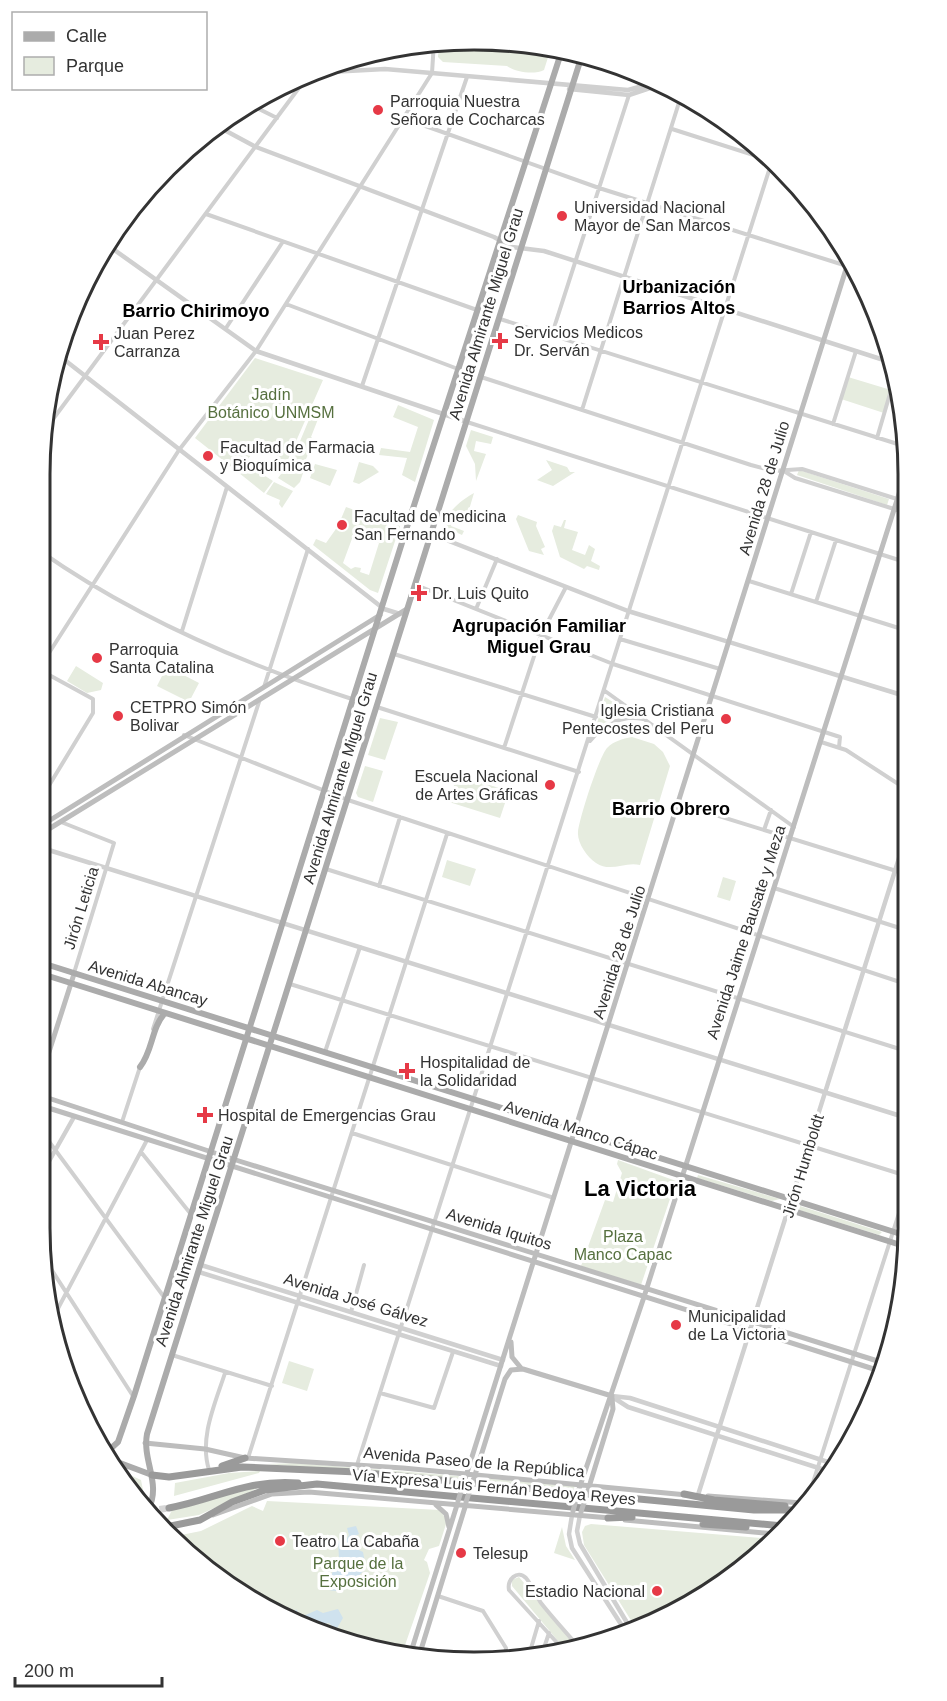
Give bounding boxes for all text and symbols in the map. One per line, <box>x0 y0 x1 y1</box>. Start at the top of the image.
legend <box>12 12 207 90</box>
text: Calle <box>66 26 107 46</box>
text: Parque <box>66 56 124 76</box>
place label: Parroquia Nuestra Señora de Cocharcas <box>390 93 545 128</box>
marker: Parroquia Nuestra Señora de Cocharcas <box>371 103 385 117</box>
place label: Universidad Nacional Mayor de San Marcos <box>574 199 731 234</box>
street label: Avenida Almirante Miguel Grau <box>446 206 526 422</box>
marker: Universidad Nacional Mayor de San Marcos <box>555 209 569 223</box>
district label: Urbanización Barrios Altos <box>622 277 736 318</box>
district label: Barrio Chirimoyo <box>122 301 270 321</box>
place label: Servicios Medicos Dr. Serván <box>514 324 643 359</box>
place label: Juan Perez Carranza <box>114 325 195 360</box>
marker: Servicios Medicos Dr. Serván <box>491 332 509 350</box>
marker: Juan Perez Carranza <box>92 333 110 351</box>
park label: Jadín Botánico UNMSM <box>207 386 335 421</box>
street label: Avenida 28 de Julio <box>735 419 793 557</box>
place label: Facultad de Farmacia y Bioquímica <box>220 439 375 474</box>
marker: Facultad de Farmacia y Bioquímica <box>201 449 215 463</box>
place label: Facultad de medicina San Fernando <box>354 508 506 543</box>
marker: Facultad de medicina San Fernando <box>335 518 349 532</box>
marker: Dr. Luis Quito <box>410 584 428 602</box>
place label: Dr. Luis Quito <box>432 585 529 602</box>
district label: Agrupación Familiar Miguel Grau <box>452 616 626 657</box>
place label: Parroquia Santa Catalina <box>109 641 214 676</box>
marker: Parroquia Santa Catalina <box>90 651 104 665</box>
street label: Avenida Almirante Miguel Grau <box>300 670 380 886</box>
place label: CETPRO Simón Bolivar <box>130 699 246 734</box>
place label: Iglesia Cristiana Pentecostes del Peru <box>562 702 714 737</box>
marker: CETPRO Simón Bolivar <box>111 709 125 723</box>
marker: Iglesia Cristiana Pentecostes del Peru <box>719 712 733 726</box>
place label: Escuela Nacional de Artes Gráficas <box>414 768 538 803</box>
marker: Escuela Nacional de Artes Gráficas <box>543 778 557 792</box>
district label: Barrio Obrero <box>612 799 730 819</box>
street label: Avenida Jaime Bausate y Meza <box>703 823 789 1041</box>
street label: Jirón Leticia <box>60 865 102 951</box>
street label: Avenida 28 de Julio <box>589 883 649 1021</box>
street label: Avenida Abancay <box>87 957 209 1009</box>
place label: Hospitalidad de la Solidaridad <box>420 1054 530 1089</box>
marker: Hospitalidad de la Solidaridad <box>398 1062 416 1080</box>
street label: Avenida Manco Cápac <box>502 1097 660 1163</box>
marker: Hospital de Emergencias Grau <box>196 1106 214 1124</box>
place label: Hospital de Emergencias Grau <box>218 1107 436 1124</box>
street label: Jirón Humboldt <box>779 1112 827 1220</box>
street label: Avenida Almirante Miguel Grau <box>152 1134 236 1348</box>
district label: La Victoria <box>584 1176 697 1201</box>
street label: Avenida Iquitos <box>444 1205 554 1253</box>
park label: Plaza Manco Capac <box>574 1228 672 1263</box>
street label: Avenida José Gálvez <box>282 1270 430 1330</box>
place label: Municipalidad de La Victoria <box>688 1308 786 1343</box>
marker: Municipalidad de La Victoria <box>669 1318 683 1332</box>
street label: Avenida Paseo de la República <box>363 1444 585 1480</box>
street label: Vía Expresa Luis Fernán Bedoya Reyes <box>351 1466 637 1508</box>
place label: Teatro La Cabaña <box>292 1533 419 1550</box>
marker: Teatro La Cabaña <box>273 1534 287 1548</box>
place label: Telesup <box>473 1545 528 1562</box>
marker: Telesup <box>454 1546 468 1560</box>
park label: Parque de la Exposición <box>313 1555 403 1590</box>
place label: Estadio Nacional <box>525 1583 645 1600</box>
marker: Estadio Nacional <box>650 1584 664 1598</box>
scale bar <box>15 1650 162 1688</box>
text: 200 m <box>24 1661 74 1681</box>

